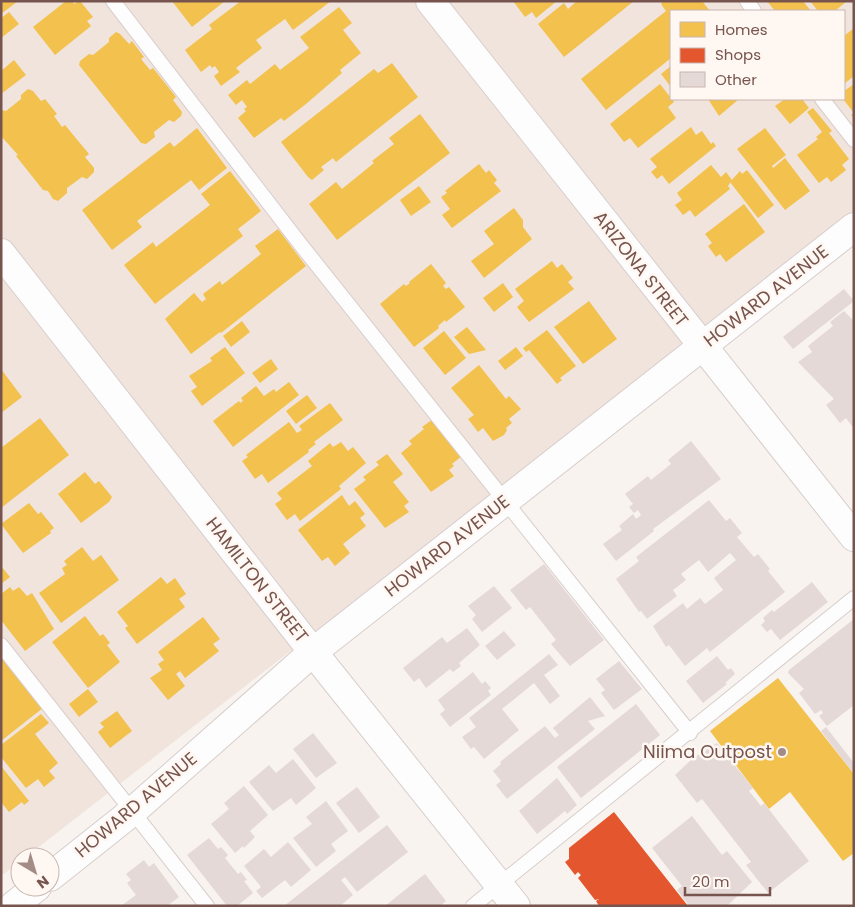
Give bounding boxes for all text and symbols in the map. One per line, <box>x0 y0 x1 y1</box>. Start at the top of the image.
legend <box>670 10 845 100</box>
text: Homes <box>715 19 768 40</box>
text: Shops <box>715 44 761 65</box>
text: Other <box>715 69 757 90</box>
street label: ARIZONA STREET <box>588 206 695 332</box>
street label: HOWARD AVENUE <box>698 239 833 352</box>
street label: HOWARD AVENUE <box>379 489 514 602</box>
street label: HAMILTON STREET <box>200 512 315 648</box>
place label: Niima Outpost <box>643 739 772 764</box>
street label: HOWARD AVENUE <box>69 746 202 863</box>
marker: Niima Outpost <box>776 746 788 758</box>
north arrow <box>10 847 60 897</box>
scale bar <box>685 864 770 896</box>
text: N <box>33 871 53 893</box>
text: 20 m <box>692 871 730 892</box>

